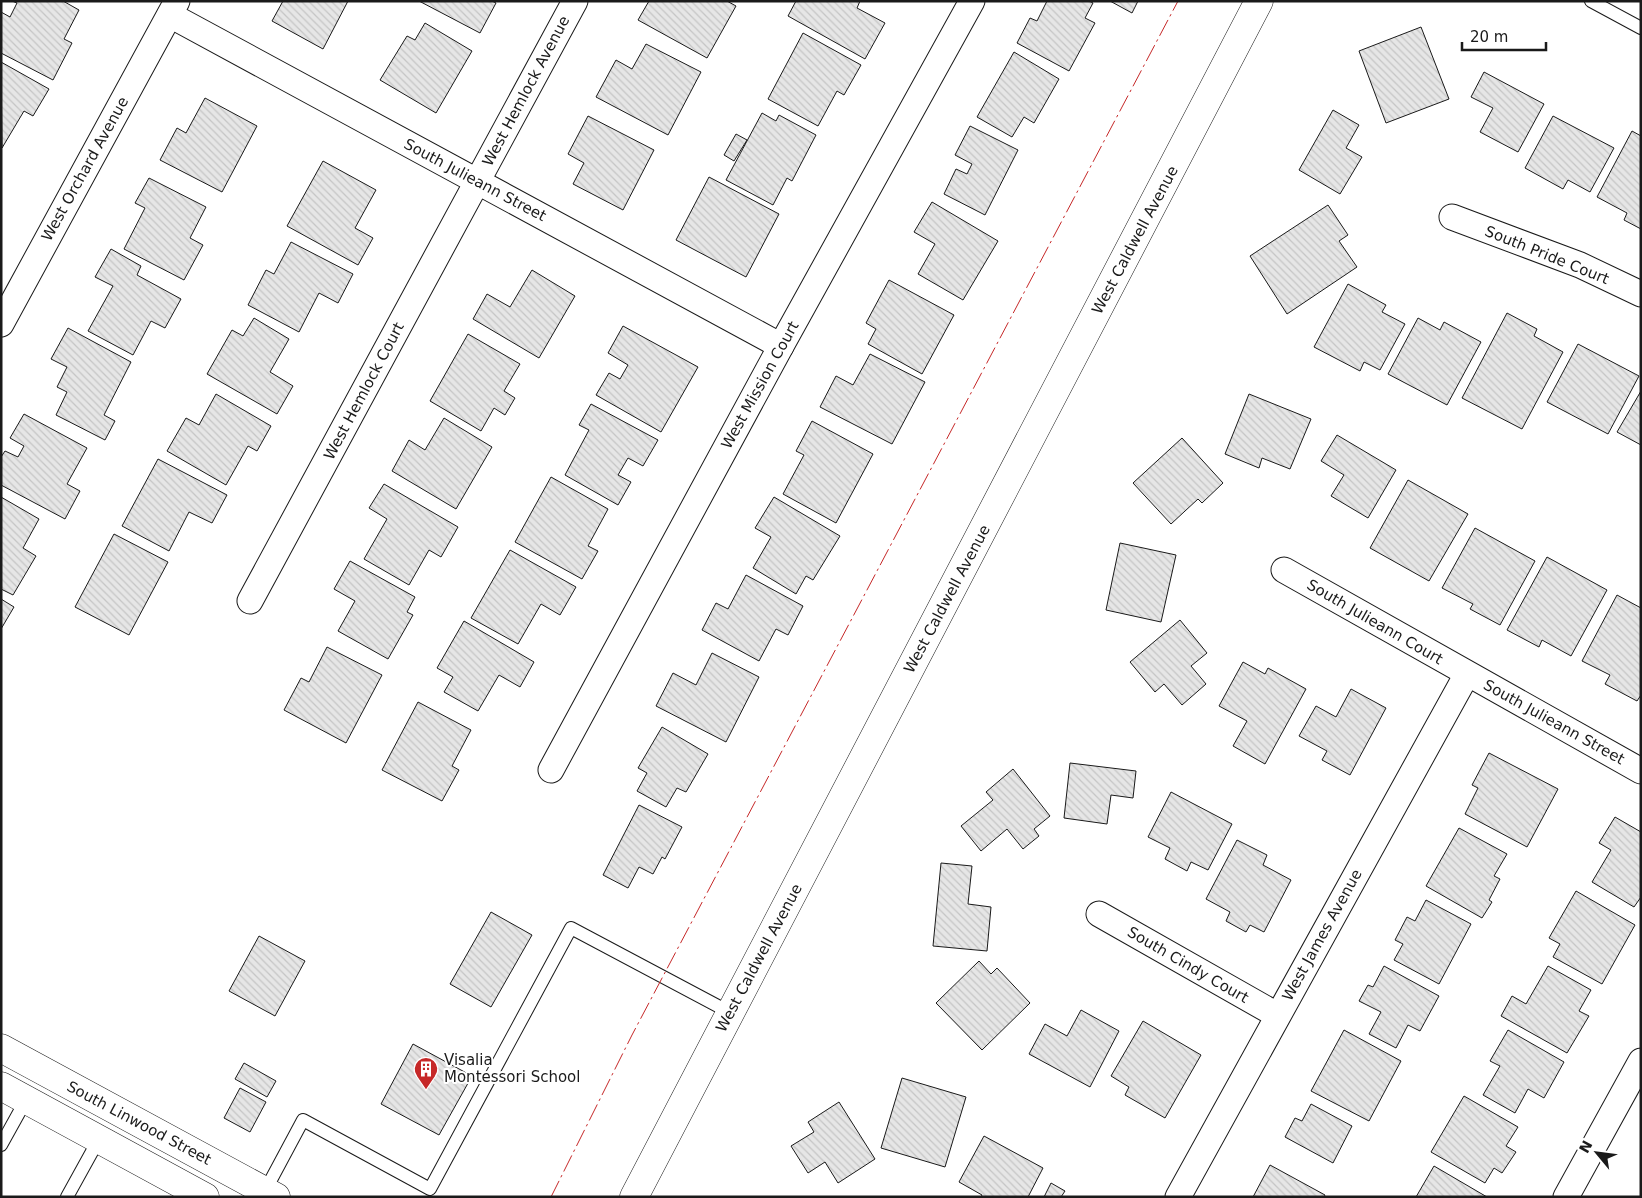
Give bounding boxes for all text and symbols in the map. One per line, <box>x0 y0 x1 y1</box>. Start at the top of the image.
street label: West Hemlock Avenue <box>479 13 573 169</box>
scale bar <box>1462 20 1546 52</box>
text: 20 m <box>1470 28 1508 46</box>
street label: West Orchard Avenue <box>38 94 132 244</box>
street label: South Julieann Street <box>401 135 549 225</box>
street label: West Caldwell Avenue <box>1088 163 1182 317</box>
street label: South Pride Court <box>1482 222 1612 288</box>
street label: West Mission Court <box>717 318 803 452</box>
street label: West Hemlock Court <box>320 319 408 463</box>
street label: West Caldwell Avenue <box>900 522 994 676</box>
street label: South Julieann Court <box>1304 576 1446 668</box>
street label: South Julieann Street <box>1480 676 1628 768</box>
street label: West James Avenue <box>1278 866 1366 1004</box>
street label: West Caldwell Avenue <box>712 881 806 1035</box>
street label: South Cindy Court <box>1124 923 1252 1007</box>
place label: Visalia Montessori School <box>444 1051 580 1086</box>
building icon: Visalia Montessori School <box>413 1056 439 1090</box>
street label: South Linwood Street <box>64 1077 214 1169</box>
north arrow <box>1572 1128 1622 1178</box>
text: N <box>1576 1138 1595 1156</box>

